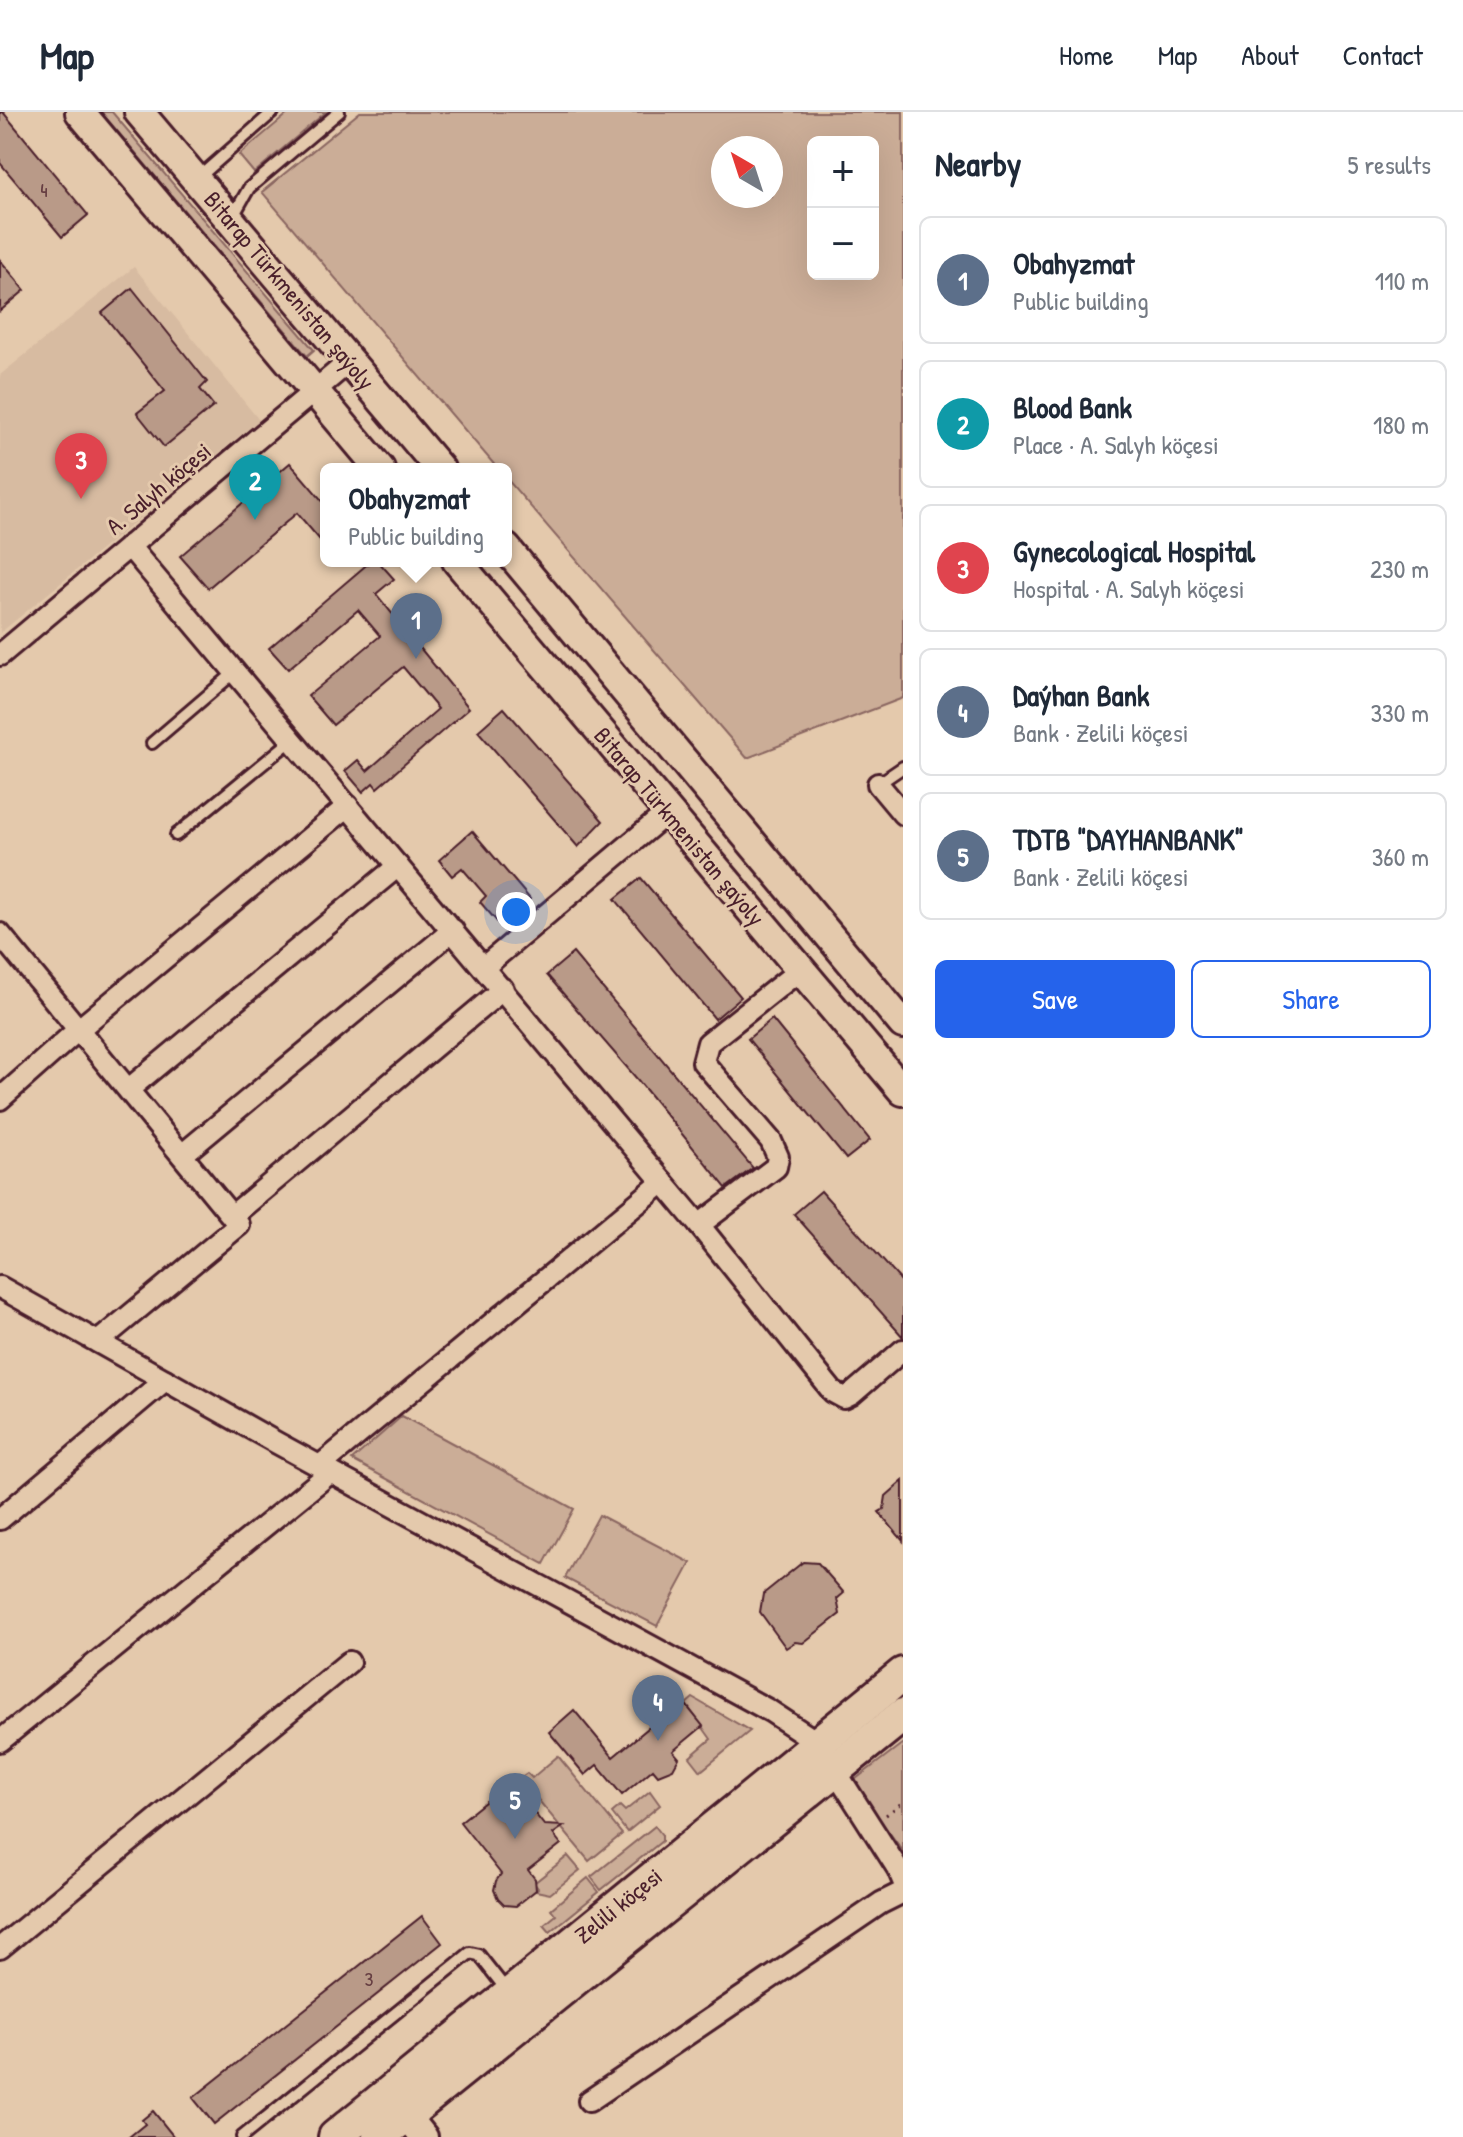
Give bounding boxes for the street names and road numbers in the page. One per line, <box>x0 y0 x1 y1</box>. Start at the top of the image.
street label: Bitarap Türkmenistan şaýoly <box>197 184 383 396</box>
street label: A. Salyh köçesi <box>99 435 217 541</box>
street label: Bitarap Türkmenistan şaýoly <box>587 720 773 932</box>
street label: Zelili köçesi <box>568 1860 668 1950</box>

